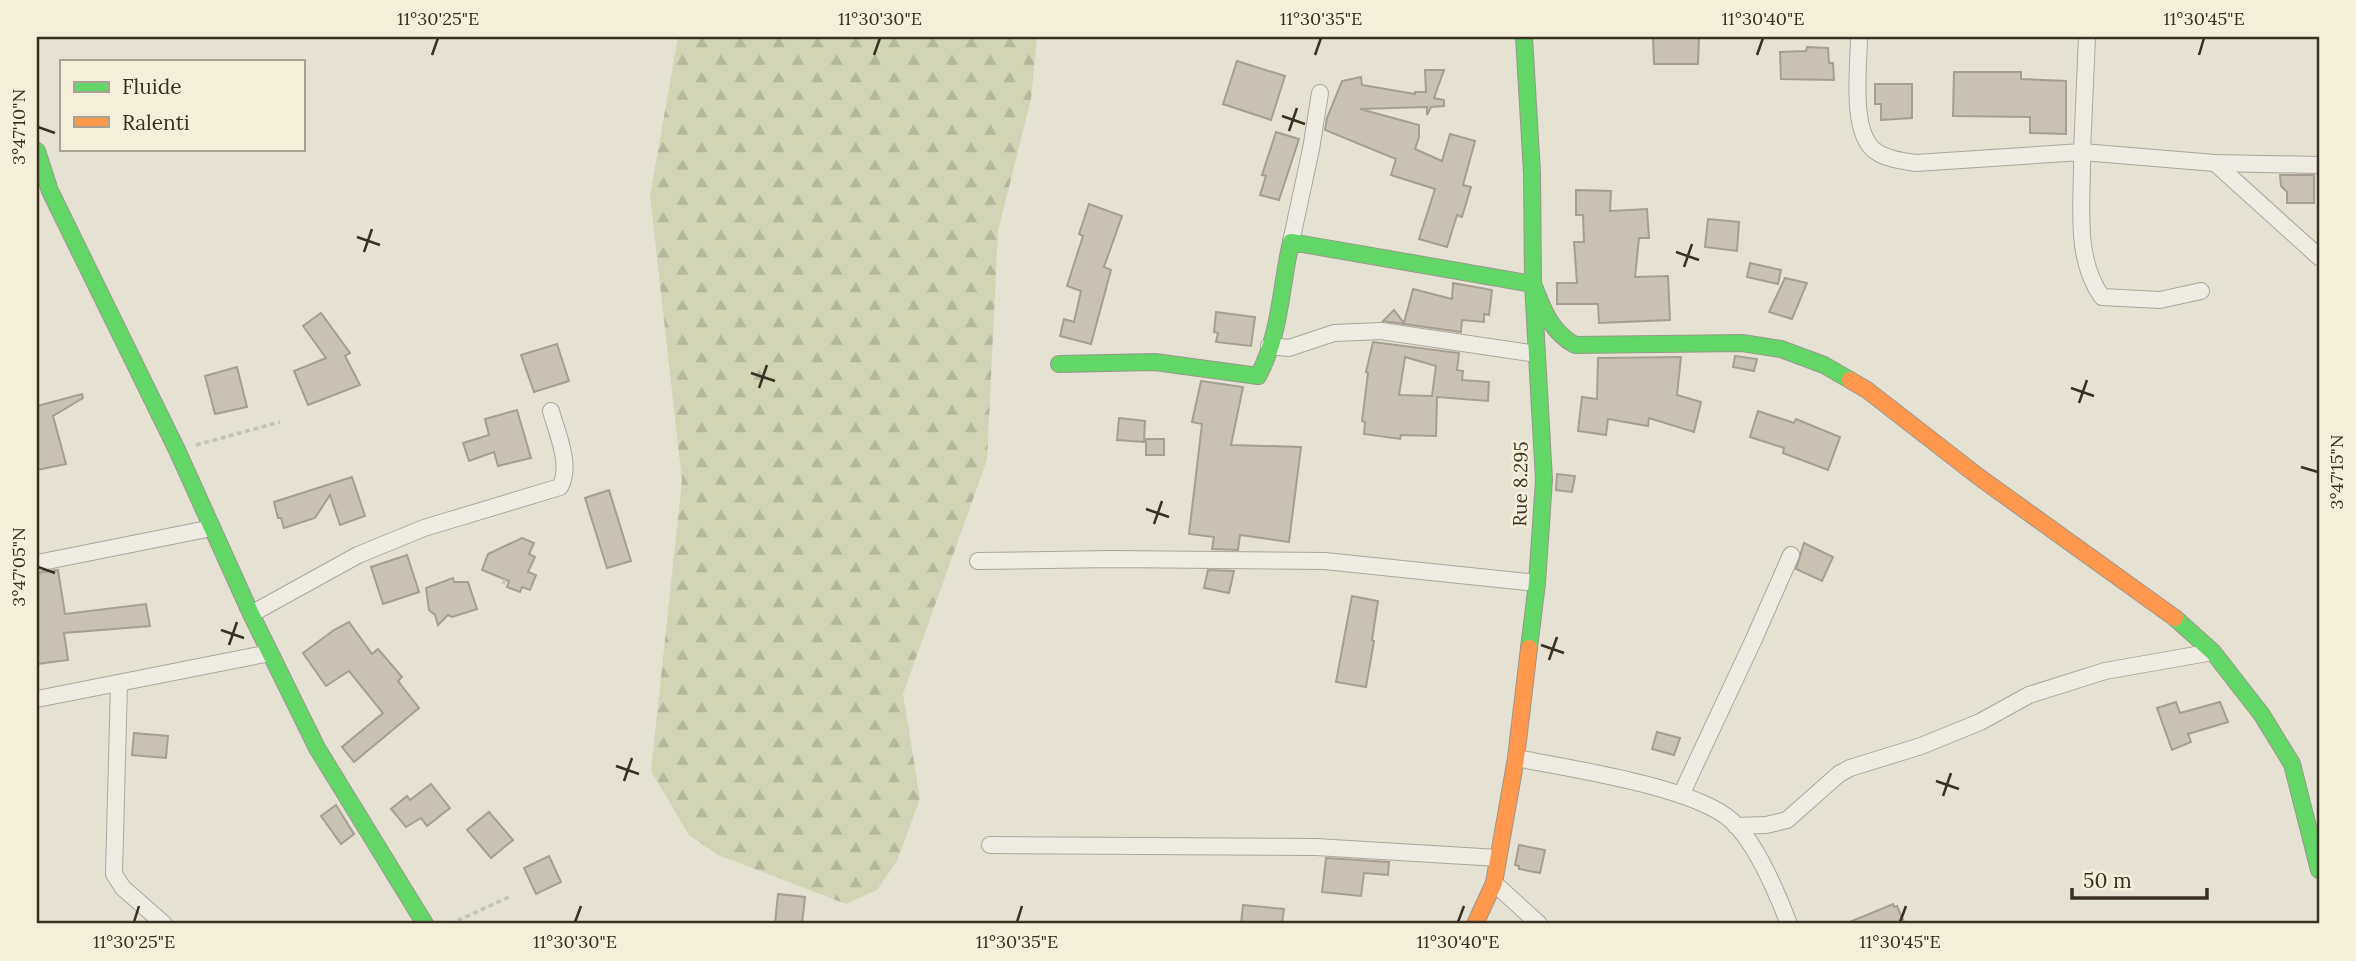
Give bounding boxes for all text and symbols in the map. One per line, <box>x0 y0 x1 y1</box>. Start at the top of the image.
text: 11°30'25"E <box>397 7 479 30</box>
text: 11°30'30"E <box>838 7 922 30</box>
text: 11°30'35"E <box>1280 7 1362 30</box>
text: 11°30'40"E <box>1722 7 1804 30</box>
text: 11°30'45"E <box>2163 7 2245 30</box>
legend <box>60 60 304 150</box>
text: Fluide <box>122 73 182 100</box>
text: 3°47'10"N <box>7 89 30 165</box>
text: Ralenti <box>122 109 190 136</box>
text: 3°47'15"N <box>2325 435 2348 509</box>
street label: Rue 8.295 <box>1507 441 1533 527</box>
text: 3°47'05"N <box>7 527 30 607</box>
scale bar <box>2072 856 2207 900</box>
text: 50 m <box>2083 867 2132 894</box>
text: 11°30'25"E <box>93 930 175 953</box>
text: 11°30'30"E <box>533 930 617 953</box>
text: 11°30'35"E <box>976 930 1058 953</box>
text: 11°30'40"E <box>1417 930 1499 953</box>
text: 11°30'45"E <box>1859 930 1941 953</box>

